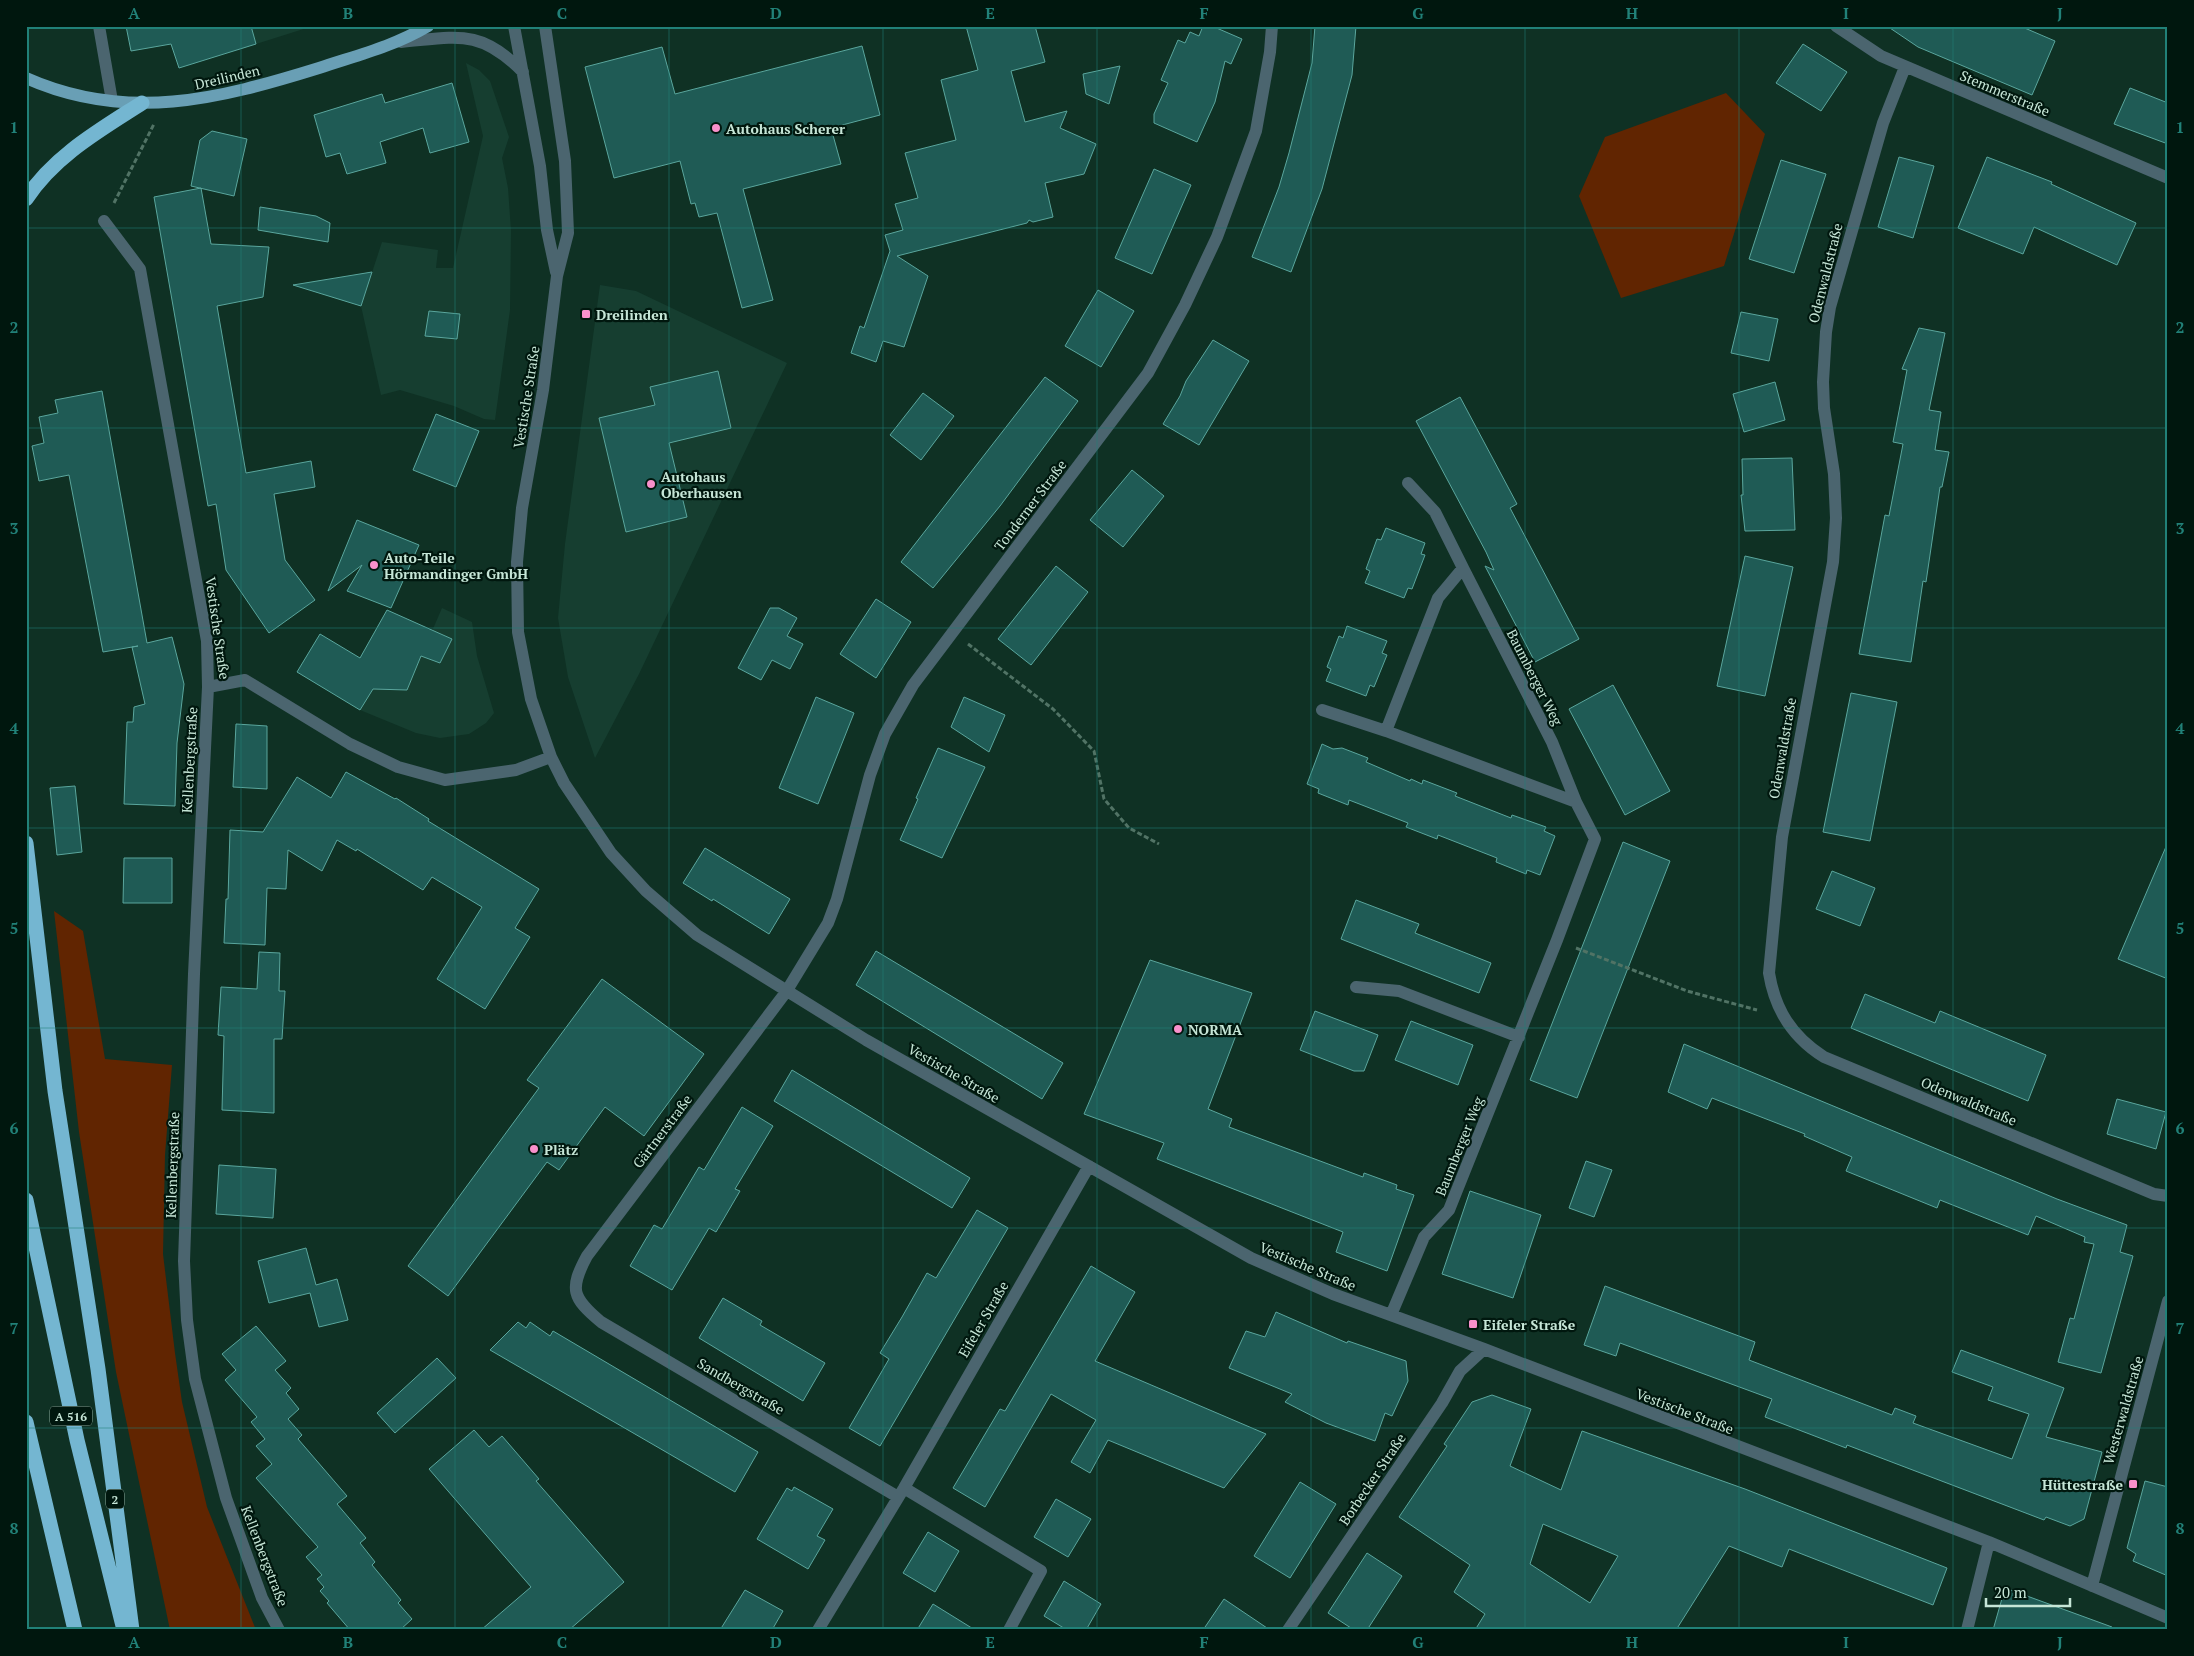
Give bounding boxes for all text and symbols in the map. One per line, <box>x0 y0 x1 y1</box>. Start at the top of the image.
text: A <box>128 2 140 24</box>
text: B <box>343 2 353 24</box>
text: C <box>557 2 567 24</box>
text: D <box>770 2 782 24</box>
text: E <box>985 2 995 24</box>
text: F <box>1199 2 1209 24</box>
text: G <box>1412 2 1424 24</box>
text: H <box>1626 2 1638 24</box>
text: I <box>1843 2 1849 24</box>
text: J <box>2057 2 2063 24</box>
street label: Dreilinden <box>193 60 262 94</box>
street label: Stemmerstraße <box>1957 66 2053 120</box>
text: 1 <box>9 116 19 138</box>
text: 1 <box>2175 116 2185 138</box>
place label: Autohaus Scherer <box>726 119 845 138</box>
marker: Autohaus Scherer <box>710 122 722 134</box>
street label: Odenwaldstraße <box>1803 221 1847 325</box>
place label: Dreilinden <box>596 305 668 324</box>
marker: Dreilinden <box>580 308 592 320</box>
text: 2 <box>9 316 19 338</box>
text: 2 <box>2175 316 2185 338</box>
street label: Vestische Straße <box>509 345 543 449</box>
street label: Tonderner Straße <box>990 456 1070 554</box>
place label: Autohaus Oberhausen <box>661 467 742 502</box>
marker: Autohaus Oberhausen <box>645 478 657 490</box>
text: 3 <box>9 517 19 539</box>
text: 3 <box>2175 517 2185 539</box>
place label: Auto-Teile Hörmandinger GmbH <box>384 548 528 583</box>
marker: Auto-Teile Hörmandinger GmbH <box>368 559 380 571</box>
street label: Vestische Straße <box>201 576 235 680</box>
street label: Baumberger Weg <box>1503 626 1568 729</box>
street label: Odenwaldstraße <box>1764 696 1800 800</box>
street label: Kellenbergstraße <box>177 706 201 814</box>
text: 4 <box>9 717 19 739</box>
text: 4 <box>2175 717 2185 739</box>
text: 5 <box>9 917 19 939</box>
text: 5 <box>2175 917 2185 939</box>
place label: NORMA <box>1188 1020 1243 1039</box>
marker: NORMA <box>1172 1023 1184 1035</box>
street label: Vestische Straße <box>905 1039 1003 1107</box>
street label: Odenwaldstraße <box>1918 1072 2020 1130</box>
street label: Gärtnerstraße <box>628 1090 696 1172</box>
street label: Baumberger Weg <box>1430 1093 1488 1199</box>
street label: Kellenbergstraße <box>161 1112 183 1218</box>
text: 6 <box>9 1117 19 1139</box>
text: 6 <box>2175 1117 2185 1139</box>
place label: Plätz <box>544 1140 578 1159</box>
marker: Plätz <box>528 1143 540 1155</box>
street label: Vestische Straße <box>1257 1237 1359 1295</box>
street label: Eifeler Straße <box>953 1277 1013 1361</box>
place label: Eifeler Straße <box>1483 1315 1576 1334</box>
text: 7 <box>9 1317 19 1339</box>
text: 7 <box>2175 1317 2185 1339</box>
marker: Eifeler Straße <box>1467 1318 1479 1330</box>
street label: Sandbergstraße <box>694 1353 788 1419</box>
street label: Westerwaldstraße <box>2098 1354 2148 1466</box>
street label: Vestische Straße <box>1633 1384 1737 1438</box>
road number: A 516 <box>50 1406 92 1425</box>
street label: Borbecker Straße <box>1334 1429 1410 1529</box>
place label: Hüttestraße <box>2042 1475 2123 1494</box>
marker: Hüttestraße <box>2127 1478 2139 1490</box>
road number: 2 <box>106 1490 124 1508</box>
street label: Kellenbergstraße <box>237 1503 293 1609</box>
text: 8 <box>9 1517 19 1539</box>
text: 8 <box>2175 1517 2185 1539</box>
scale bar <box>1986 1576 2070 1608</box>
text: 20 m <box>1994 1582 2027 1602</box>
text: A <box>128 1631 140 1653</box>
text: B <box>343 1631 353 1653</box>
text: C <box>557 1631 567 1653</box>
text: D <box>770 1631 782 1653</box>
text: E <box>985 1631 995 1653</box>
text: F <box>1199 1631 1209 1653</box>
text: G <box>1412 1631 1424 1653</box>
text: H <box>1626 1631 1638 1653</box>
text: I <box>1843 1631 1849 1653</box>
text: J <box>2057 1631 2063 1653</box>

